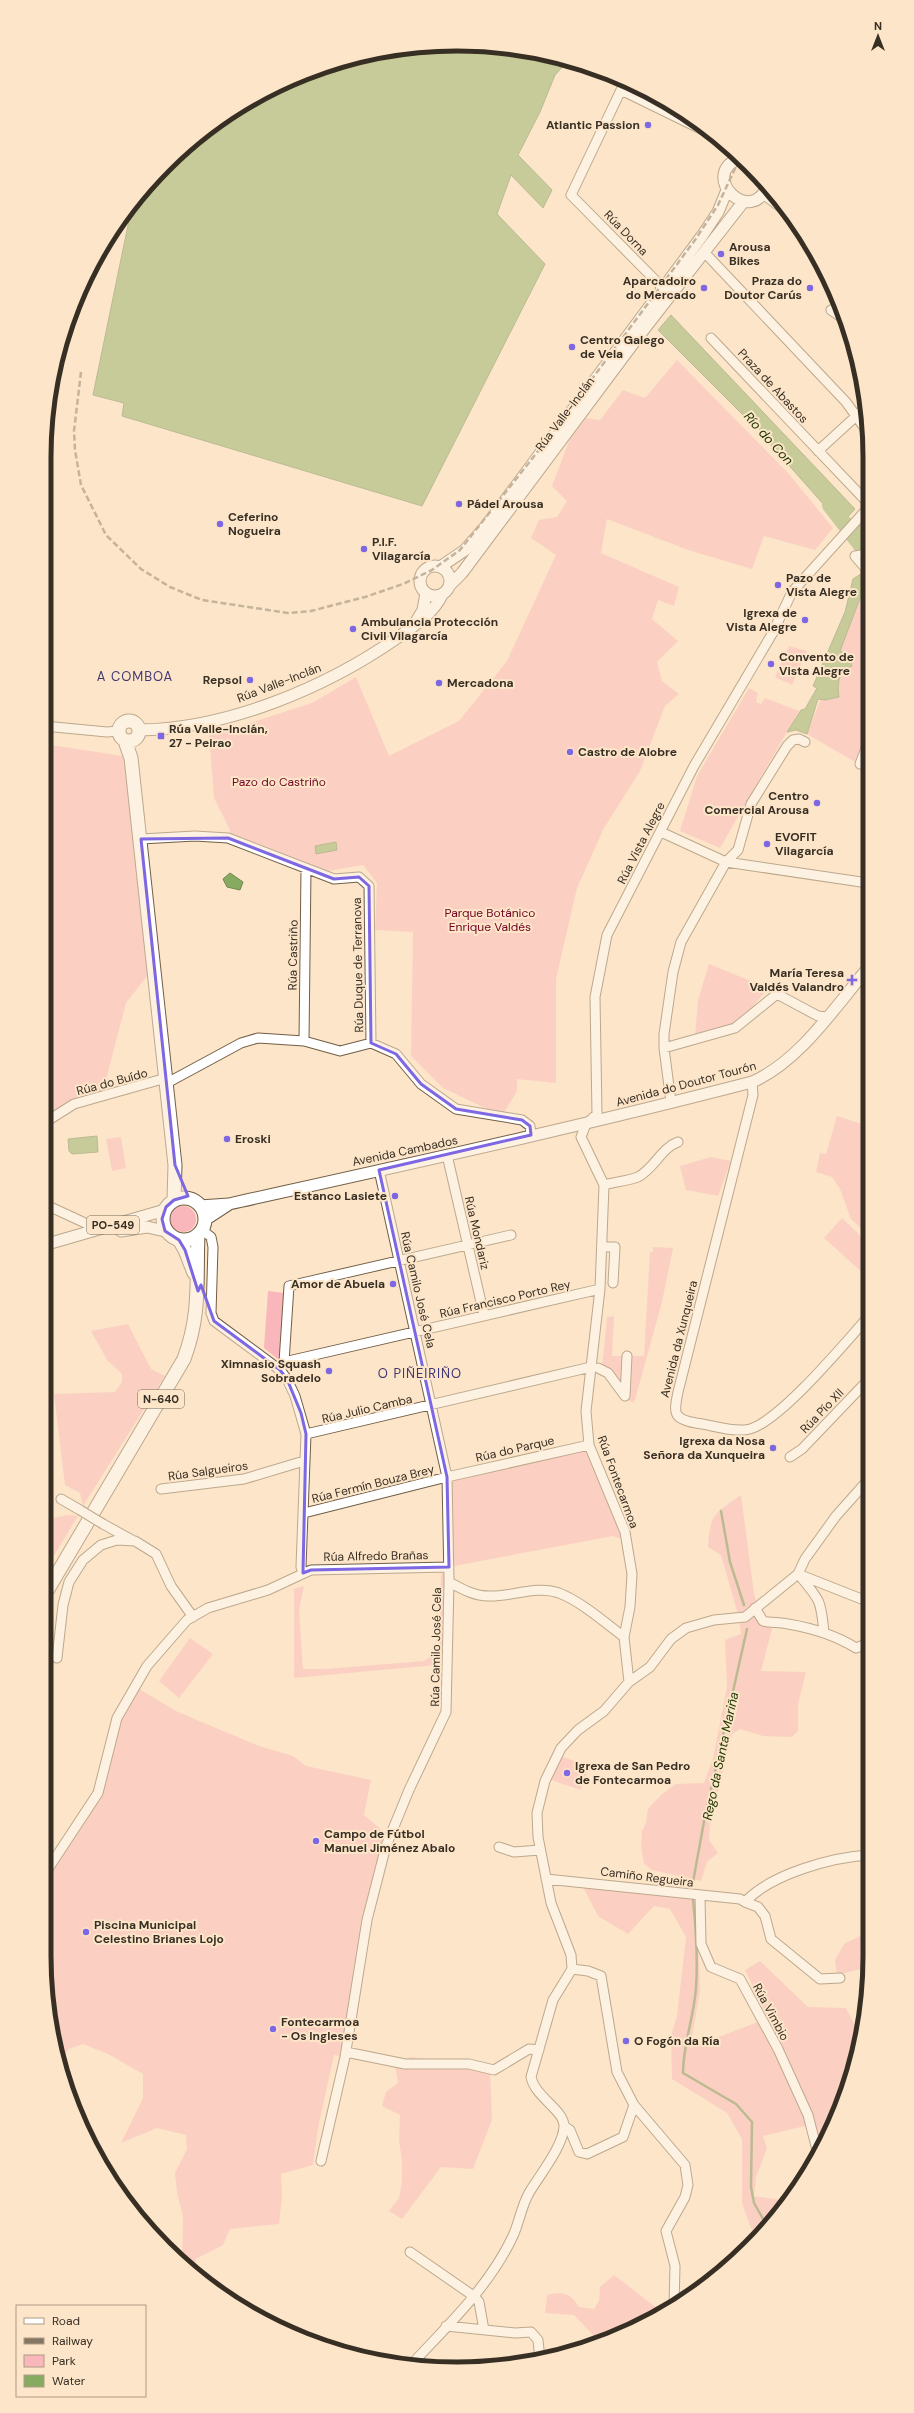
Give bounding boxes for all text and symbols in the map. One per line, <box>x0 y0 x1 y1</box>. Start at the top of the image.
north arrow <box>858 16 898 56</box>
text: N <box>874 19 882 33</box>
place label: Atlantic Passion <box>546 117 640 133</box>
marker: Atlantic Passion <box>643 120 653 130</box>
street label: Rúa Dorna <box>600 207 652 259</box>
place label: Arousa Bikes <box>729 239 770 269</box>
marker: Arousa Bikes <box>716 249 726 259</box>
place label: Aparcadoiro do Mercado <box>623 273 696 303</box>
place label: Praza do Doutor Carús <box>724 273 802 303</box>
marker: Aparcadoiro do Mercado <box>699 283 709 293</box>
marker: Praza do Doutor Carús <box>805 283 815 293</box>
place label: Centro Galego de Vela <box>580 332 665 362</box>
marker: Centro Galego de Vela <box>567 342 577 352</box>
street label: Praza de Abastos <box>734 345 812 427</box>
street label: Rúa Valle-Inclán <box>532 374 598 454</box>
water label: Río do Con <box>740 408 797 469</box>
place label: Pádel Arousa <box>467 496 544 512</box>
marker: Pádel Arousa <box>454 499 464 509</box>
place label: Ceferino Nogueira <box>228 509 281 539</box>
marker: Ceferino Nogueira <box>215 519 225 529</box>
place label: P.I.F. Vilagarcía <box>372 534 431 564</box>
marker: P.I.F. Vilagarcía <box>359 544 369 554</box>
place label: Pazo de Vista Alegre <box>786 570 857 600</box>
marker: Pazo de Vista Alegre <box>773 580 783 590</box>
place label: Igrexa de Vista Alegre <box>726 605 797 635</box>
place label: Ambulancia Protección Civil Vilagarcía <box>361 614 498 644</box>
marker: Igrexa de Vista Alegre <box>800 615 810 625</box>
marker: Ambulancia Protección Civil Vilagarcía <box>348 624 358 634</box>
place label: Convento de Vista Alegre <box>779 649 854 679</box>
marker: Convento de Vista Alegre <box>766 659 776 669</box>
street label: Rúa Valle-Inclán <box>235 660 323 706</box>
district label: A COMBOA <box>97 668 173 685</box>
place label: Repsol <box>203 672 242 688</box>
marker: Repsol <box>245 675 255 685</box>
place label: Mercadona <box>447 675 514 691</box>
marker: Mercadona <box>434 678 444 688</box>
place label: Rúa Valle-Inclán, 27 - Peirao <box>169 721 268 751</box>
marker: Rúa Valle-Inclán, 27 - Peirao <box>156 731 166 741</box>
place label: Castro de Alobre <box>578 744 677 760</box>
marker: Castro de Alobre <box>565 747 575 757</box>
park label: Pazo do Castriño <box>232 774 326 790</box>
place label: Centro Comercial Arousa <box>704 788 809 818</box>
marker: Centro Comercial Arousa <box>812 798 822 808</box>
street label: Rúa Vista Alegre <box>613 799 669 887</box>
place label: EVOFIT Vilagarcía <box>775 829 834 859</box>
marker: EVOFIT Vilagarcía <box>762 839 772 849</box>
street label: Rúa Duque de Terranova <box>349 897 367 1033</box>
park label: Parque Botánico Enrique Valdés <box>445 905 535 935</box>
street label: Rúa Castriño <box>284 920 302 990</box>
place label: María Teresa Valdés Valandro <box>749 965 844 995</box>
marker: María Teresa Valdés Valandro <box>847 975 857 985</box>
street label: Avenida do Doutor Tourón <box>614 1058 758 1110</box>
street label: Rúa do Buído <box>75 1065 149 1099</box>
place label: Eroski <box>235 1131 271 1147</box>
street label: Avenida Cambados <box>351 1132 459 1170</box>
marker: Eroski <box>222 1134 232 1144</box>
place label: Estanco Lasiete <box>294 1188 387 1204</box>
marker: Estanco Lasiete <box>390 1191 400 1201</box>
street label: Rúa Mondariz <box>461 1195 493 1271</box>
road number: PO-549 <box>87 1216 139 1234</box>
street label: Rúa Camilo José Cela <box>397 1230 439 1350</box>
place label: Amor de Abuela <box>291 1276 385 1292</box>
street label: Rúa Francisco Porto Rey <box>438 1276 572 1322</box>
marker: Amor de Abuela <box>388 1279 398 1289</box>
street label: Avenida da Xunqueira <box>657 1279 701 1399</box>
place label: Ximnasio Squash Sobradelo <box>221 1356 321 1386</box>
district label: O PIÑEIRIÑO <box>378 1365 462 1382</box>
marker: Ximnasio Squash Sobradelo <box>324 1366 334 1376</box>
street label: Rúa Pío XII <box>797 1385 847 1437</box>
road number: N-640 <box>138 1390 184 1408</box>
street label: Rúa Julio Camba <box>320 1391 414 1427</box>
street label: Rúa do Parque <box>474 1432 556 1466</box>
street label: Rúa Fontecarmoa <box>594 1433 642 1531</box>
place label: Igrexa da Nosa Señora da Xunqueira <box>643 1433 765 1463</box>
marker: Igrexa da Nosa Señora da Xunqueira <box>768 1443 778 1453</box>
street label: Rúa Salgueiros <box>167 1457 249 1485</box>
street label: Rúa Fermín Bouza Brey <box>310 1461 436 1507</box>
street label: Rúa Alfredo Brañas <box>323 1547 429 1565</box>
street label: Rúa Camilo José Cela <box>427 1587 445 1707</box>
water label: Rego da Santa Mariña <box>699 1690 742 1822</box>
place label: Igrexa de San Pedro de Fontecarmoa <box>575 1758 690 1788</box>
marker: Igrexa de San Pedro de Fontecarmoa <box>562 1768 572 1778</box>
place label: Campo de Fútbol Manuel Jiménez Abalo <box>324 1826 455 1856</box>
marker: Campo de Fútbol Manuel Jiménez Abalo <box>311 1836 321 1846</box>
street label: Camiño Regueira <box>600 1863 694 1891</box>
place label: Piscina Municipal Celestino Brianes Lojo <box>94 1917 224 1947</box>
marker: Piscina Municipal Celestino Brianes Lojo <box>81 1927 91 1937</box>
street label: Rúa Vimbio <box>749 1981 793 2043</box>
place label: Fontecarmoa - Os Ingleses <box>281 2014 359 2044</box>
marker: Fontecarmoa - Os Ingleses <box>268 2024 278 2034</box>
place label: O Fogón da Ría <box>634 2033 720 2049</box>
marker: O Fogón da Ría <box>621 2036 631 2046</box>
legend <box>16 2305 146 2397</box>
text: Road <box>52 2313 80 2329</box>
text: Railway <box>52 2333 93 2349</box>
text: Park <box>52 2353 76 2369</box>
text: Water <box>52 2373 86 2389</box>

